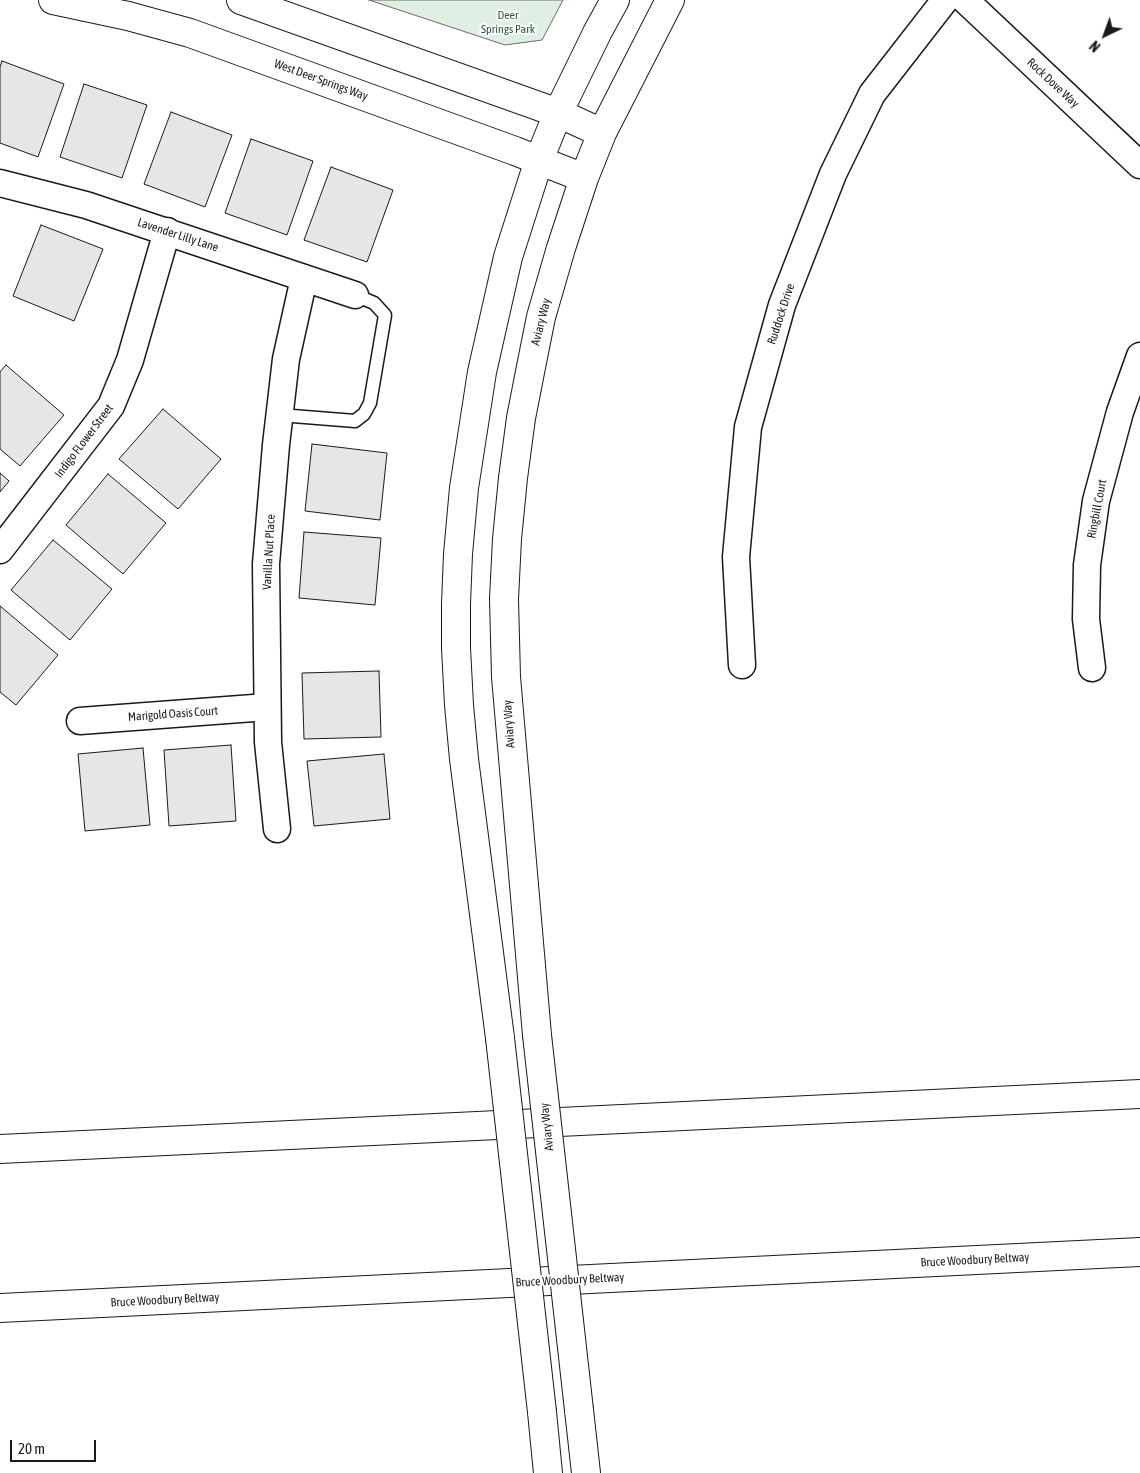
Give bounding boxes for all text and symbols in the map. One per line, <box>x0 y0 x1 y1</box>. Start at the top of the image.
park label: Deer Springs Park <box>481 8 535 36</box>
north arrow <box>1080 10 1130 60</box>
text: N <box>1087 37 1103 55</box>
street label: Rock Dove Way <box>1024 55 1082 111</box>
street label: West Deer Springs Way <box>272 56 370 104</box>
street label: Lavender Lilly Lane <box>136 215 220 255</box>
street label: Ruddock Drive <box>764 282 798 346</box>
street label: Aviary Way <box>528 297 554 347</box>
street label: Indigo FLower Street <box>52 401 116 481</box>
street label: Ringbill Court <box>1084 478 1110 540</box>
street label: Vanilla Nut Place <box>260 514 278 590</box>
street label: Aviary Way <box>500 699 518 749</box>
street label: Marigold Oasis Court <box>128 704 218 724</box>
street label: Aviary Way <box>537 1102 557 1152</box>
street label: Bruce Woodbury Beltway <box>920 1250 1030 1270</box>
street label: Bruce Woodbury Beltway <box>515 1270 625 1290</box>
street label: Bruce Woodbury Beltway <box>110 1290 220 1310</box>
scale bar <box>12 1430 99 1462</box>
text: 20 m <box>18 1440 45 1457</box>

